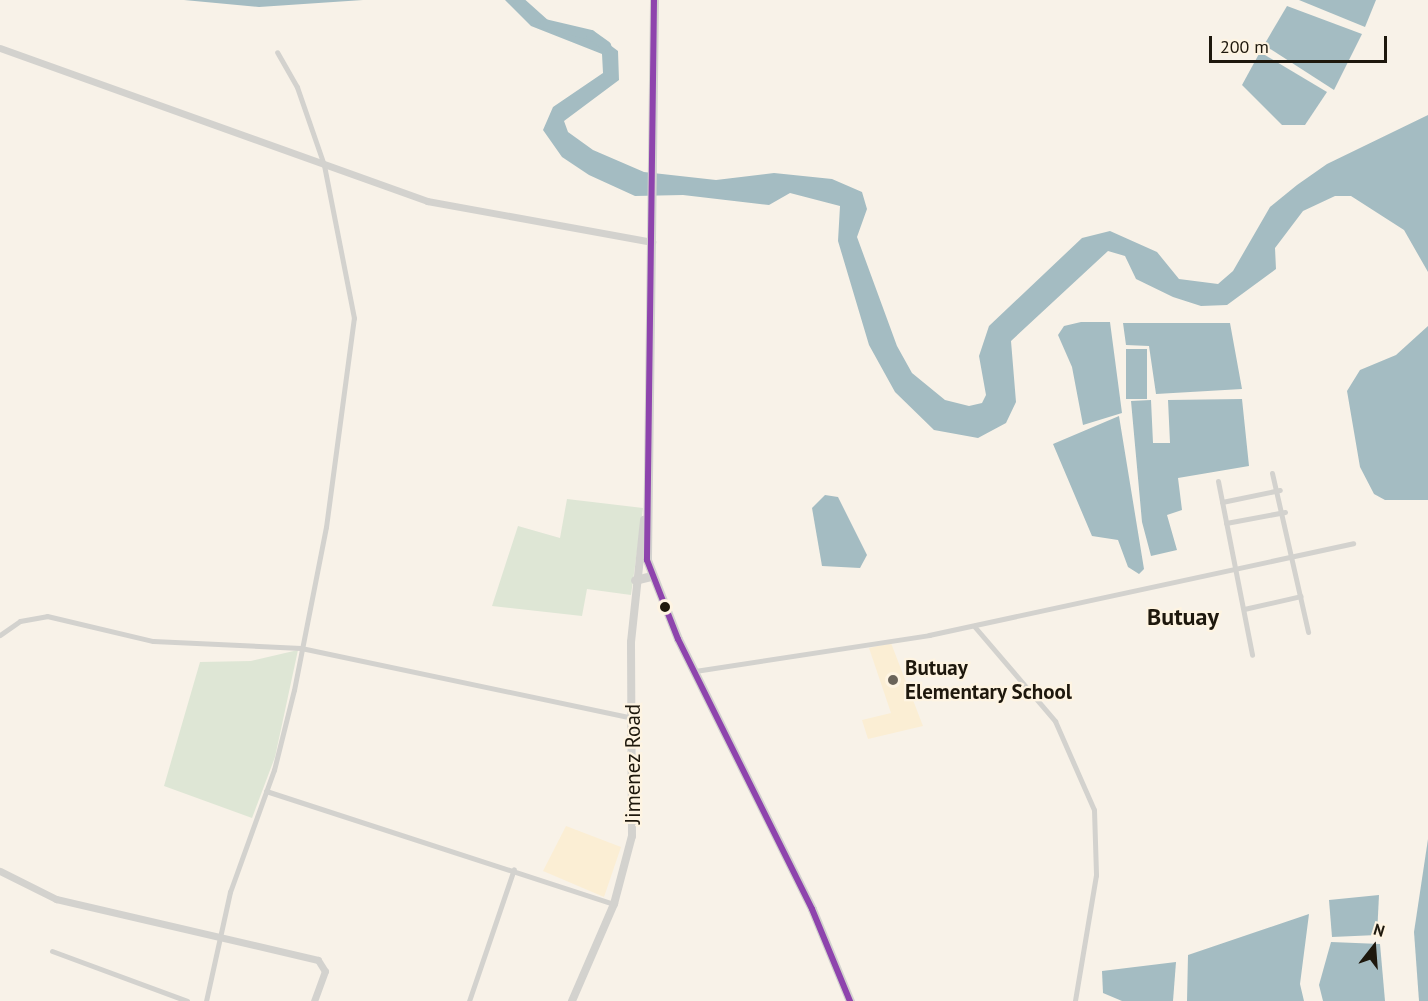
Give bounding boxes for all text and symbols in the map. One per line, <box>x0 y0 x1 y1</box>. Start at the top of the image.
scale bar <box>1212 24 1390 62</box>
text: 200 m <box>1220 35 1269 58</box>
unlabelled marker <box>659 601 671 613</box>
district label: Butuay <box>1147 603 1219 631</box>
place label: Butuay Elementary School <box>905 655 1073 705</box>
marker: Butuay Elementary School <box>886 673 900 687</box>
street label: Jimenez Road <box>620 704 646 824</box>
north arrow <box>1344 917 1404 977</box>
text: N <box>1371 919 1387 941</box>

